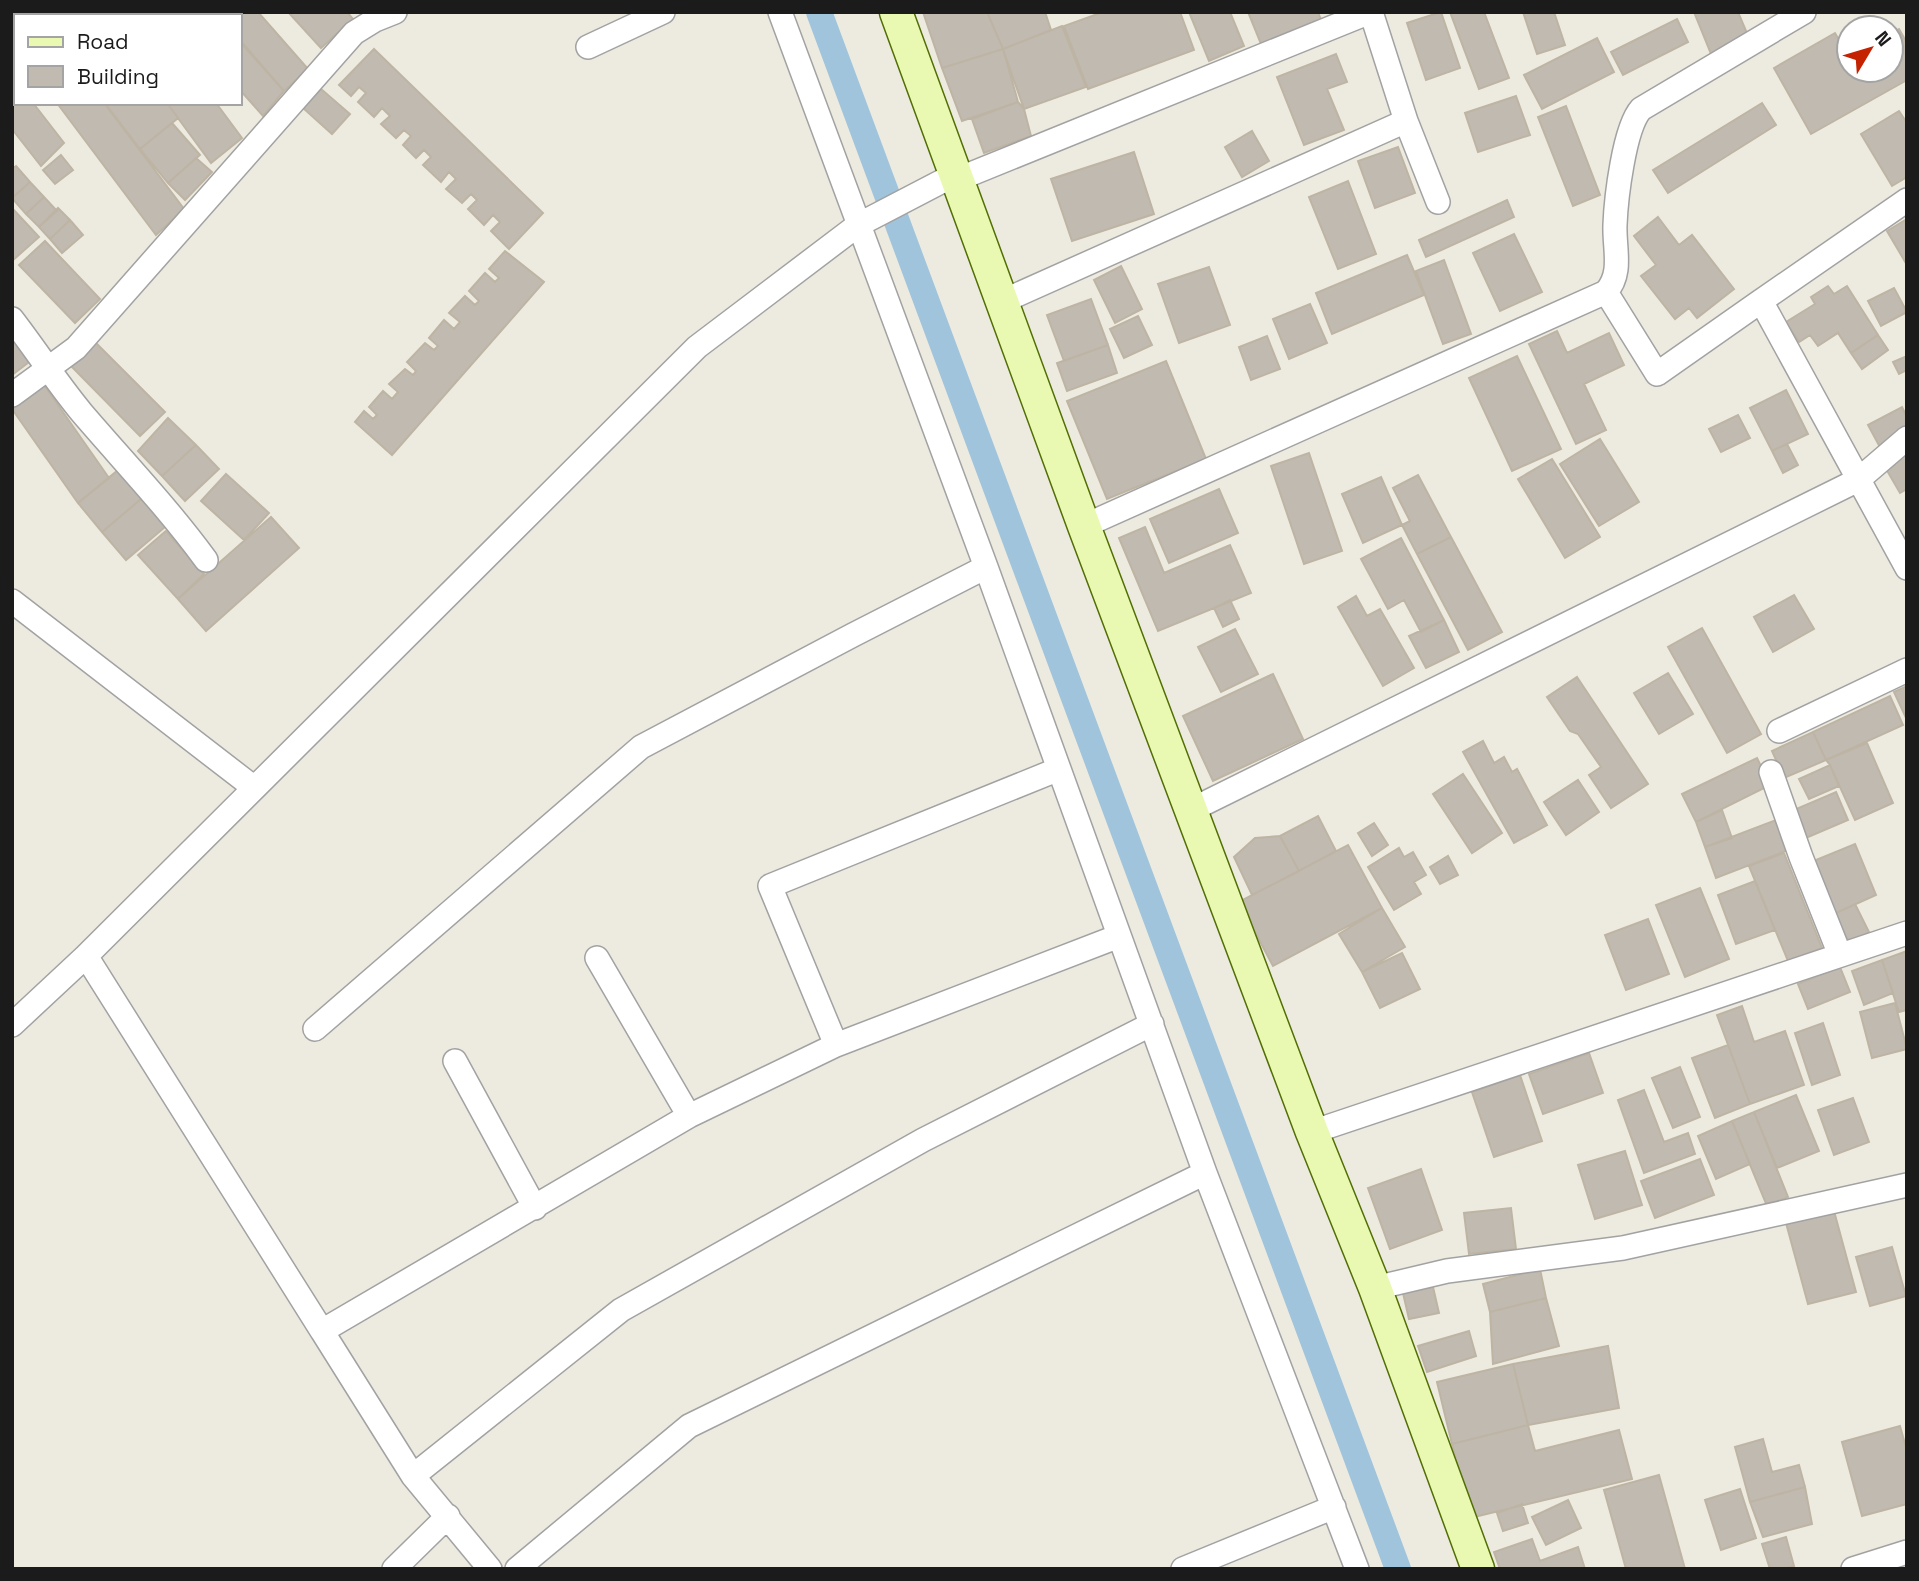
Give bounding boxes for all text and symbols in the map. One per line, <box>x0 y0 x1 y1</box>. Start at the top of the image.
legend <box>14 14 242 105</box>
north arrow <box>1835 14 1905 84</box>
text: N <box>1869 26 1897 52</box>
text: Road <box>77 28 129 55</box>
text: Building <box>77 63 159 90</box>

